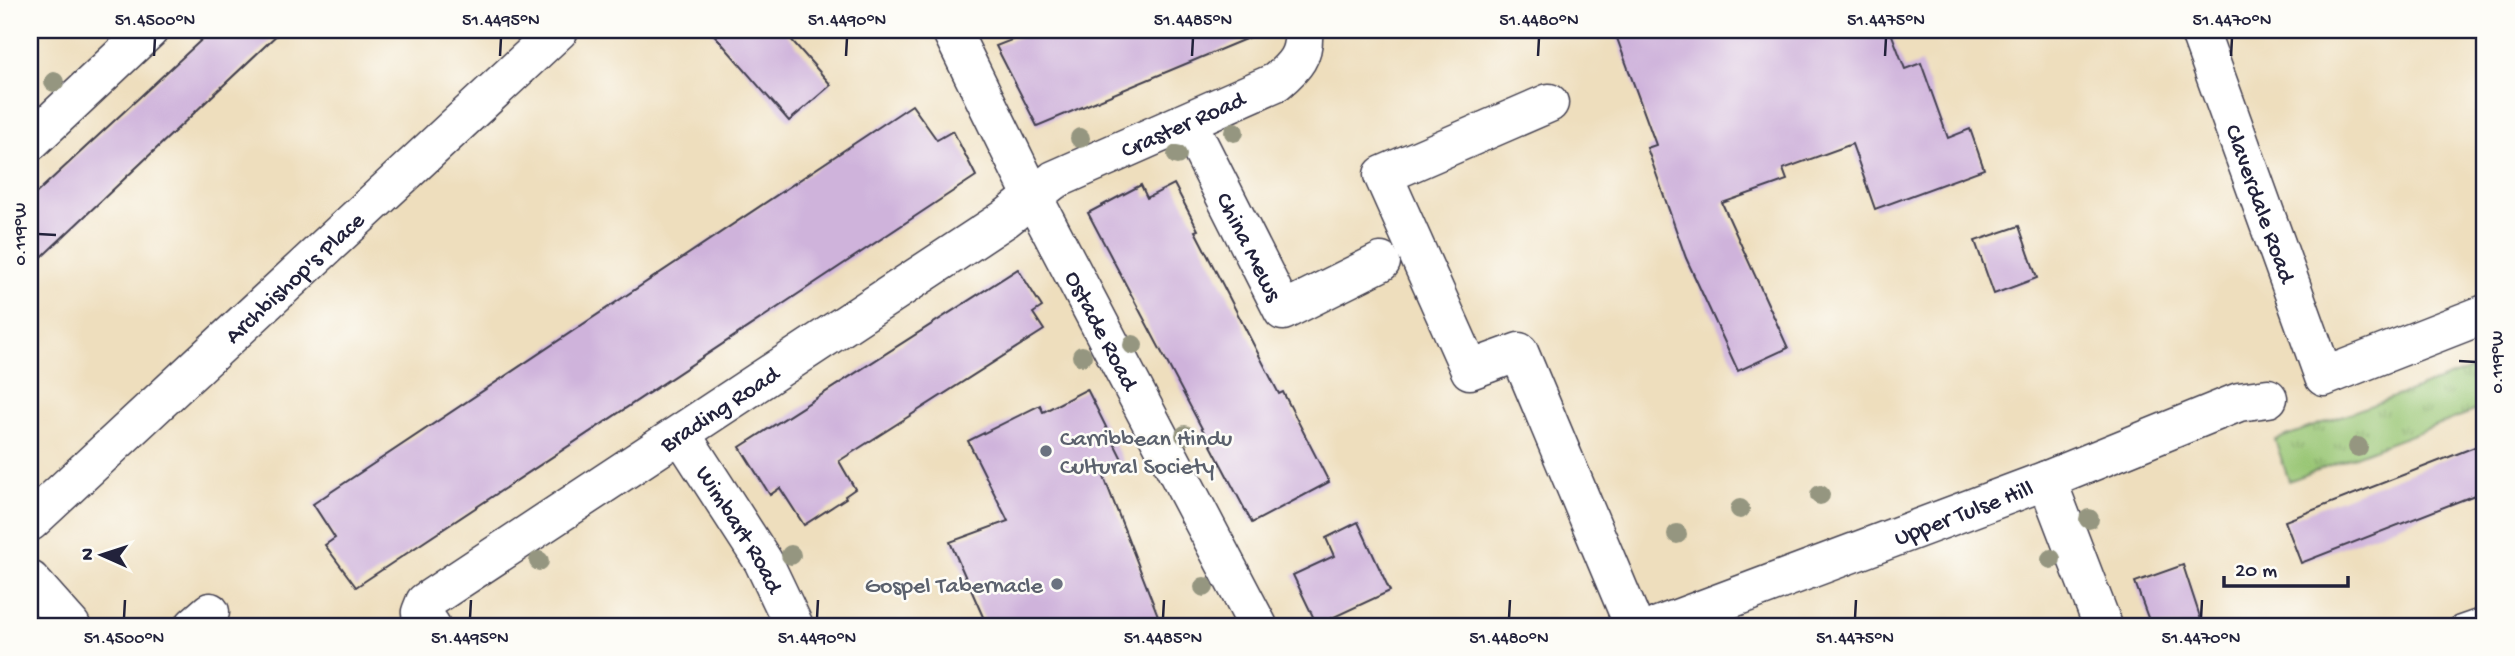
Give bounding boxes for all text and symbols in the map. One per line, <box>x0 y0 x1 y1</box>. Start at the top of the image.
text: 51.4500°N <box>115 11 195 32</box>
text: 51.4495°N <box>462 11 540 32</box>
text: 51.4490°N <box>808 11 886 32</box>
text: 51.4485°N <box>1154 11 1232 32</box>
text: 51.4480°N <box>1499 11 1579 32</box>
text: 51.4475°N <box>1847 11 1925 32</box>
text: 51.4470°N <box>2193 11 2271 32</box>
street label: Craster Road <box>1117 86 1252 167</box>
street label: Claverdale Road <box>2216 121 2301 289</box>
street label: China Mews <box>1208 189 1287 308</box>
text: 0.119°W <box>11 203 32 265</box>
street label: Archbishop's Place <box>220 207 372 352</box>
street label: Ostade Road <box>1056 267 1144 398</box>
text: 0.119°W <box>2488 331 2509 393</box>
street label: Brading Road <box>655 360 787 461</box>
place label: Carribbean Hindu Cultural Society <box>1060 426 1232 483</box>
marker: Carribbean Hindu Cultural Society <box>1038 443 1054 459</box>
street label: Wimbart Road <box>687 461 788 601</box>
street label: Upper Tulse Hill <box>1891 475 2038 554</box>
north arrow <box>66 520 136 590</box>
scale bar <box>2224 544 2349 588</box>
text: N <box>77 547 100 561</box>
text: 20 m <box>2235 560 2277 585</box>
place label: Gospel Tabernacle <box>865 573 1044 602</box>
marker: Gospel Tabernacle <box>1049 576 1065 592</box>
text: 51.4500°N <box>84 629 164 650</box>
text: 51.4495°N <box>431 629 509 650</box>
text: 51.4490°N <box>778 629 856 650</box>
text: 51.4485°N <box>1124 629 1202 650</box>
text: 51.4480°N <box>1469 629 1549 650</box>
text: 51.4475°N <box>1816 629 1894 650</box>
text: 51.4470°N <box>2162 629 2240 650</box>

